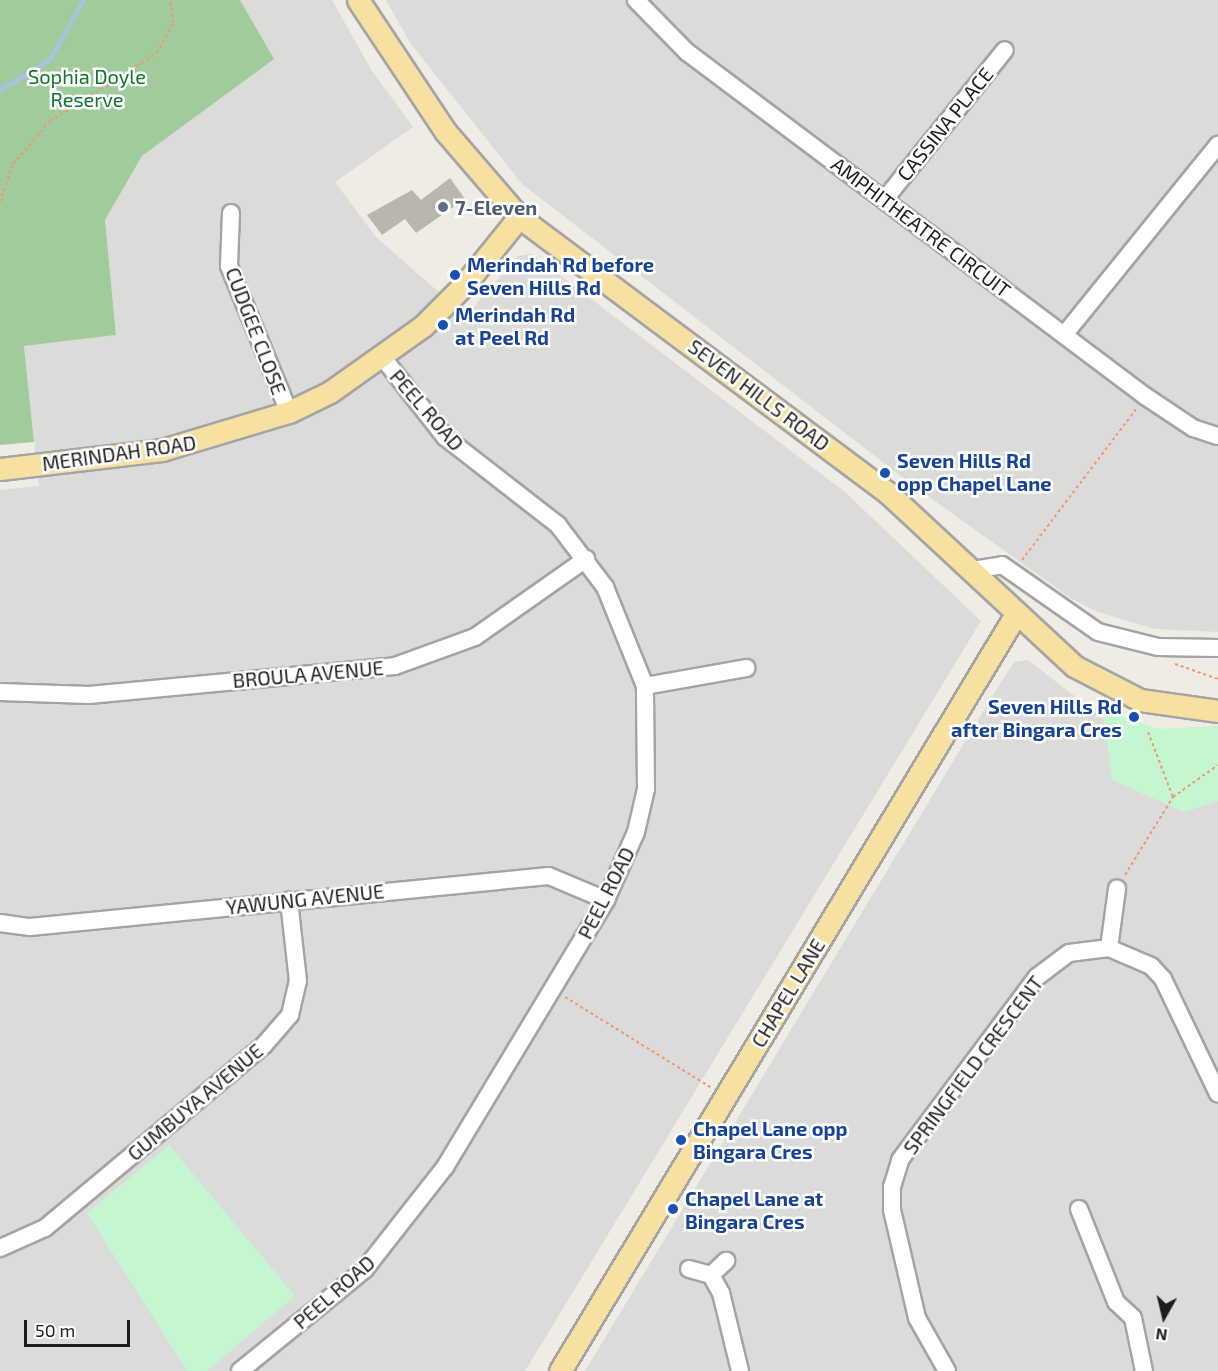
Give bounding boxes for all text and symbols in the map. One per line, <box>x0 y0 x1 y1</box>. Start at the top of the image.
street label: CASSINA PLACE <box>892 62 998 186</box>
park label: Sophia Doyle Reserve <box>28 64 146 111</box>
street label: AMPHITHEATRE CIRCUIT <box>827 152 1015 302</box>
place label: 7-Eleven <box>455 195 537 219</box>
marker: 7-Eleven <box>436 200 450 214</box>
place label: Merindah Rd before Seven Hills Rd <box>467 252 654 299</box>
street label: CUDGEE CLOSE <box>221 264 291 398</box>
marker: Merindah Rd before Seven Hills Rd <box>448 268 462 282</box>
place label: Merindah Rd at Peel Rd <box>455 302 575 349</box>
marker: Merindah Rd at Peel Rd <box>436 318 450 332</box>
street label: SEVEN HILLS ROAD <box>684 334 834 456</box>
street label: PEEL ROAD <box>385 364 469 456</box>
street label: MERINDAH ROAD <box>40 430 198 476</box>
place label: Seven Hills Rd opp Chapel Lane <box>897 449 1052 496</box>
marker: Seven Hills Rd opp Chapel Lane <box>878 466 892 480</box>
street label: BROULA AVENUE <box>231 655 385 693</box>
place label: Seven Hills Rd after Bingara Cres <box>951 694 1122 741</box>
marker: Seven Hills Rd after Bingara Cres <box>1127 710 1141 724</box>
street label: PEEL ROAD <box>573 843 639 943</box>
street label: YAWUNG AVENUE <box>224 879 386 919</box>
street label: CHAPEL LANE <box>746 934 830 1052</box>
street label: SPRINGFIELD CRESCENT <box>898 971 1048 1159</box>
street label: GUMBUYA AVENUE <box>122 1038 268 1166</box>
place label: Chapel Lane opp Bingara Cres <box>693 1116 848 1163</box>
marker: Chapel Lane opp Bingara Cres <box>674 1133 688 1147</box>
place label: Chapel Lane at Bingara Cres <box>685 1186 824 1233</box>
marker: Chapel Lane at Bingara Cres <box>666 1202 680 1216</box>
street label: PEEL ROAD <box>288 1250 380 1334</box>
north arrow <box>1134 1287 1194 1347</box>
scale bar <box>27 1308 134 1346</box>
text: 50 m <box>35 1319 75 1341</box>
text: N <box>1154 1325 1168 1346</box>

